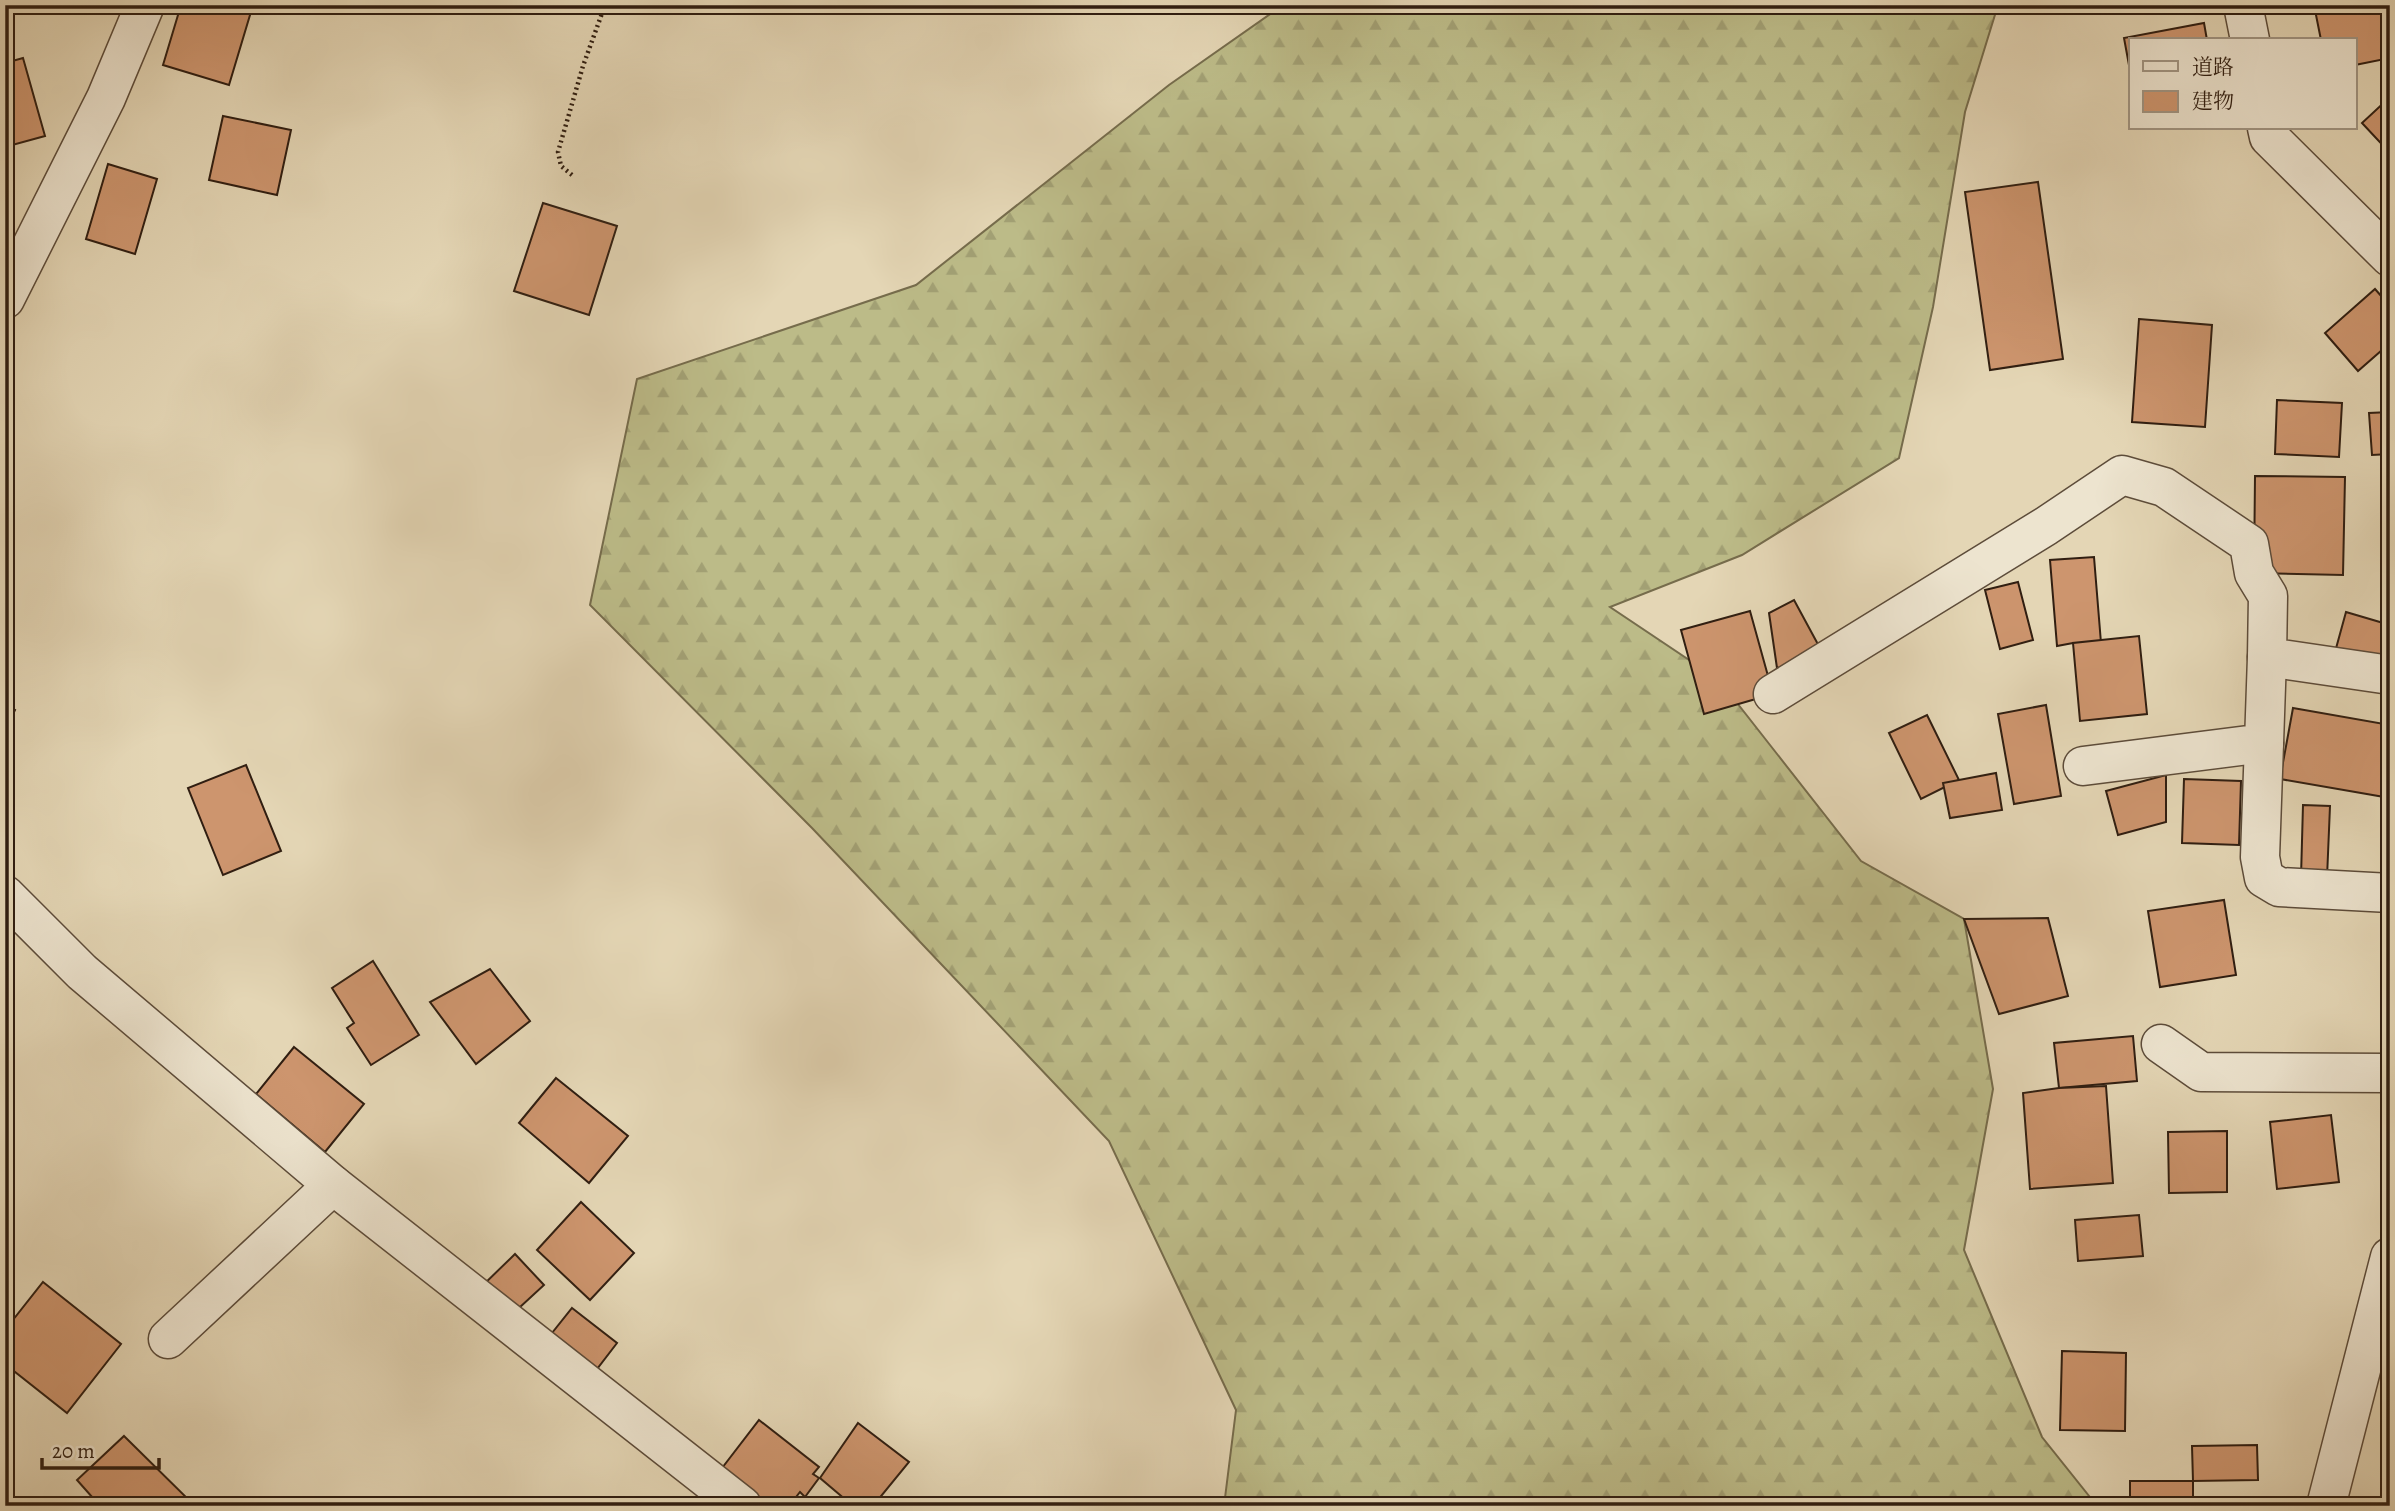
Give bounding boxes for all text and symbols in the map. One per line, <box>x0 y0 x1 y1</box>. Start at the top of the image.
legend <box>2129 38 2356 130</box>
text: 道路 <box>2192 53 2234 81</box>
text: 建物 <box>2192 87 2234 115</box>
scale bar <box>42 1427 159 1471</box>
text: 20 m <box>52 1437 95 1465</box>

